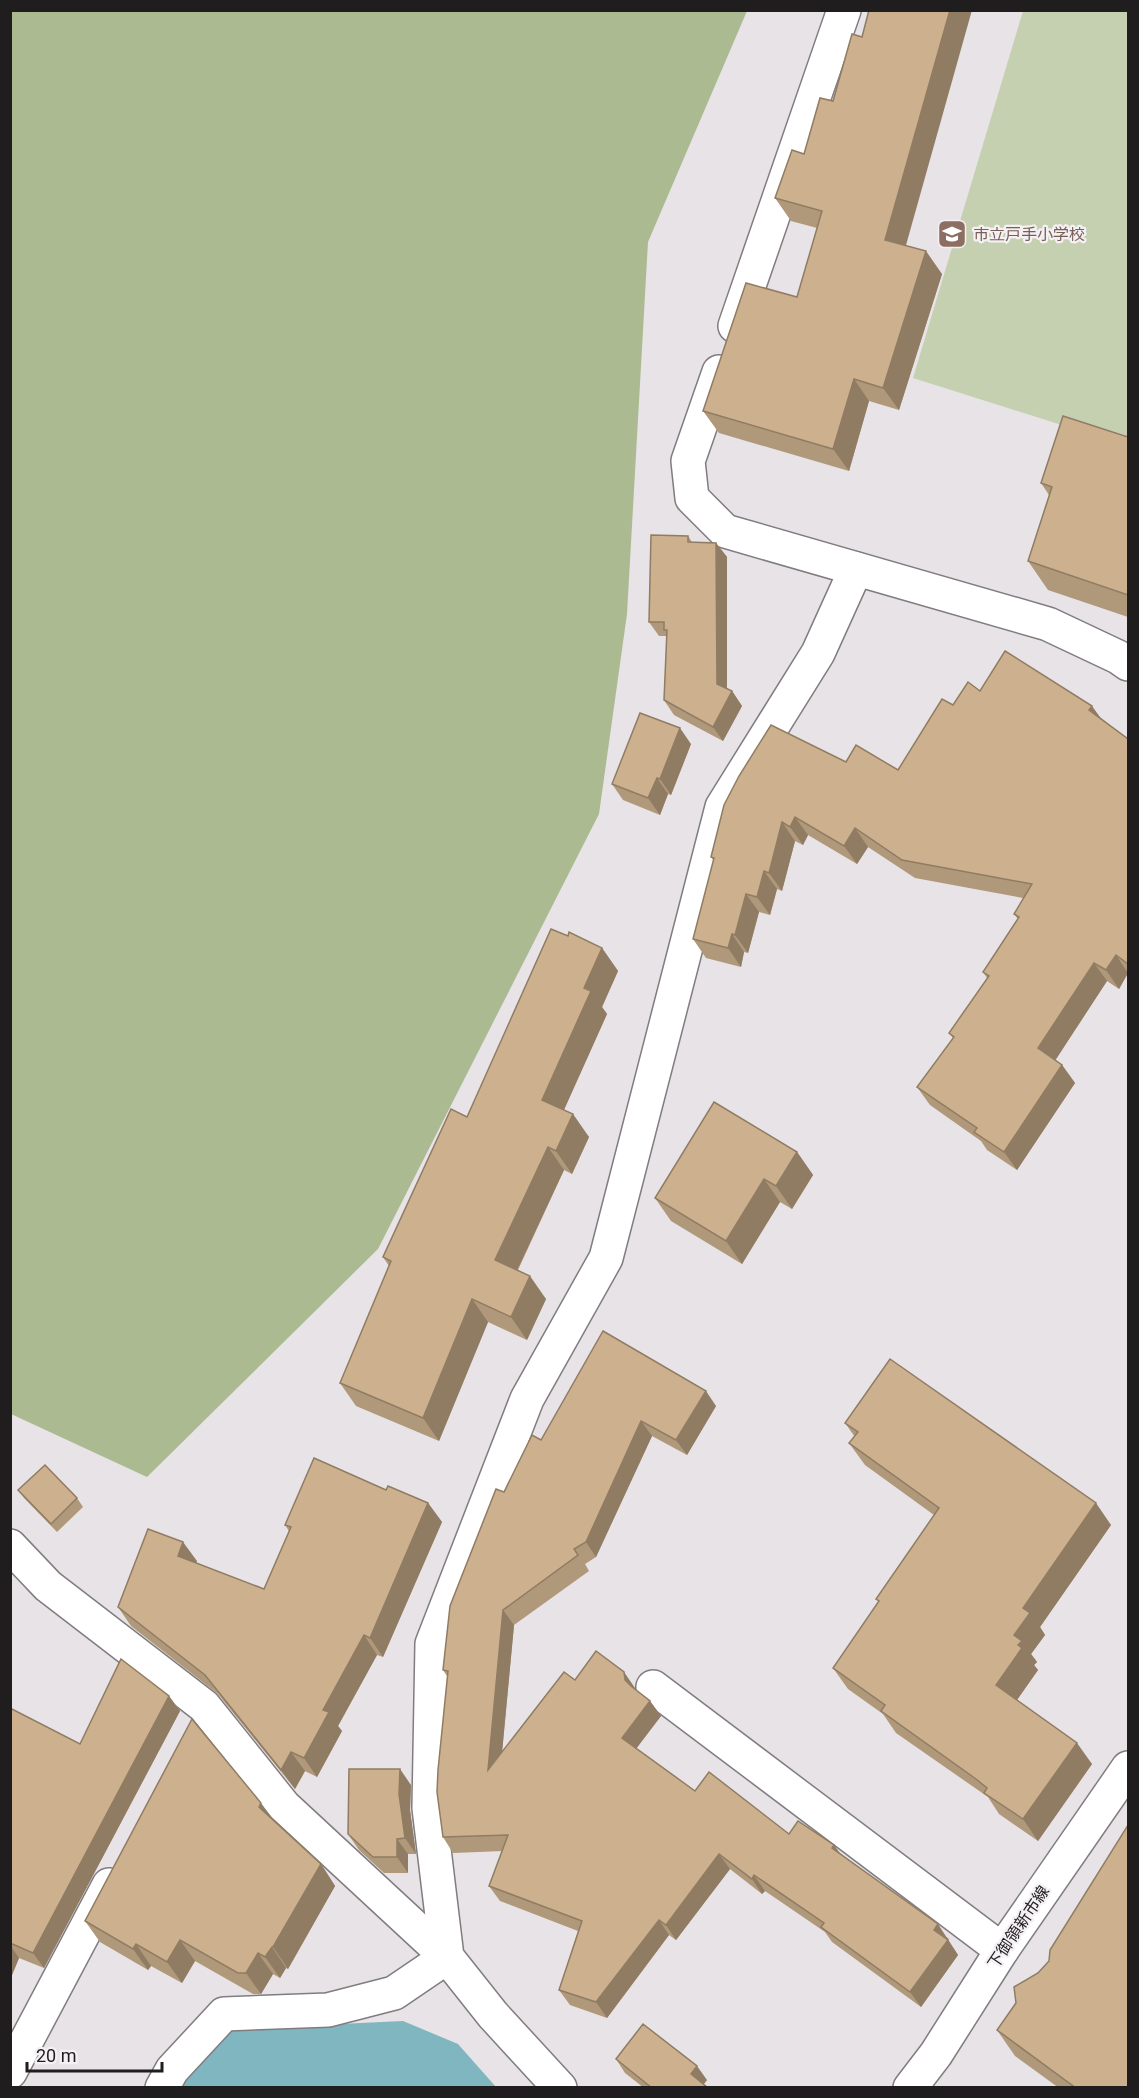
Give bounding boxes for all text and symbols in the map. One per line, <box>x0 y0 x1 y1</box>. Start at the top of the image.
school or university icon: 市立戸手小学校 <box>936 218 968 250</box>
place label: 市立戸手小学校 <box>973 225 1085 244</box>
street label: 下御領新市線 <box>984 1882 1053 1972</box>
scale bar <box>27 2035 162 2073</box>
text: 20 m <box>36 2045 76 2066</box>

